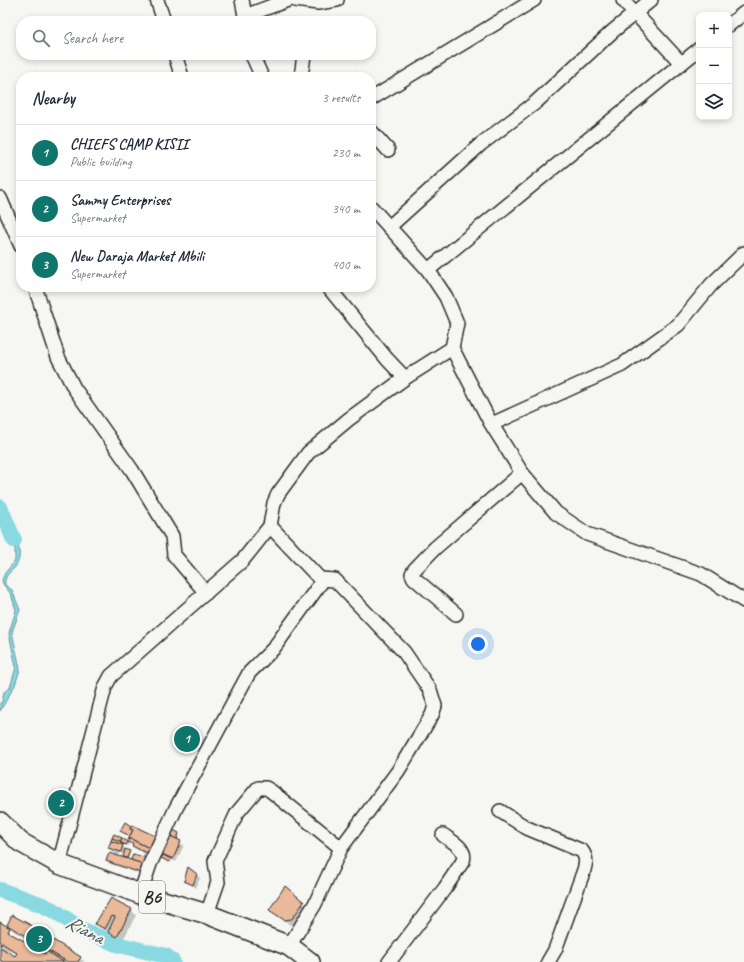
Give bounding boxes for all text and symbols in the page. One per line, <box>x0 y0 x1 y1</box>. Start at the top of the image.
map controls <box>696 12 732 120</box>
button: + <box>696 12 732 48</box>
search box <box>16 16 376 60</box>
icon: search <box>30 27 52 49</box>
text: Search here <box>62 29 123 48</box>
button: − <box>696 48 732 84</box>
button: layers <box>696 84 732 120</box>
text: Nearby <box>32 88 75 109</box>
text: 3 results <box>322 90 360 106</box>
text: CHIEFS CAMP KISII <box>70 135 188 154</box>
text: 1 <box>42 145 48 161</box>
text: 230 m <box>332 145 360 161</box>
text: Public building <box>70 154 132 170</box>
text: Sammy Enterprises <box>70 191 170 210</box>
text: 2 <box>42 201 48 217</box>
text: 340 m <box>332 201 360 217</box>
text: Supermarket <box>70 210 125 226</box>
text: New Daraja Market Mbili <box>70 247 204 266</box>
text: 3 <box>42 257 48 273</box>
text: 400 m <box>332 257 360 273</box>
text: Supermarket <box>70 266 125 282</box>
your location <box>468 634 488 654</box>
pin: 1 <box>174 724 200 754</box>
pin: 2 <box>48 788 74 818</box>
road number: B6 <box>139 881 165 913</box>
water label: Riana <box>61 909 111 951</box>
pin: 3 <box>26 924 52 954</box>

